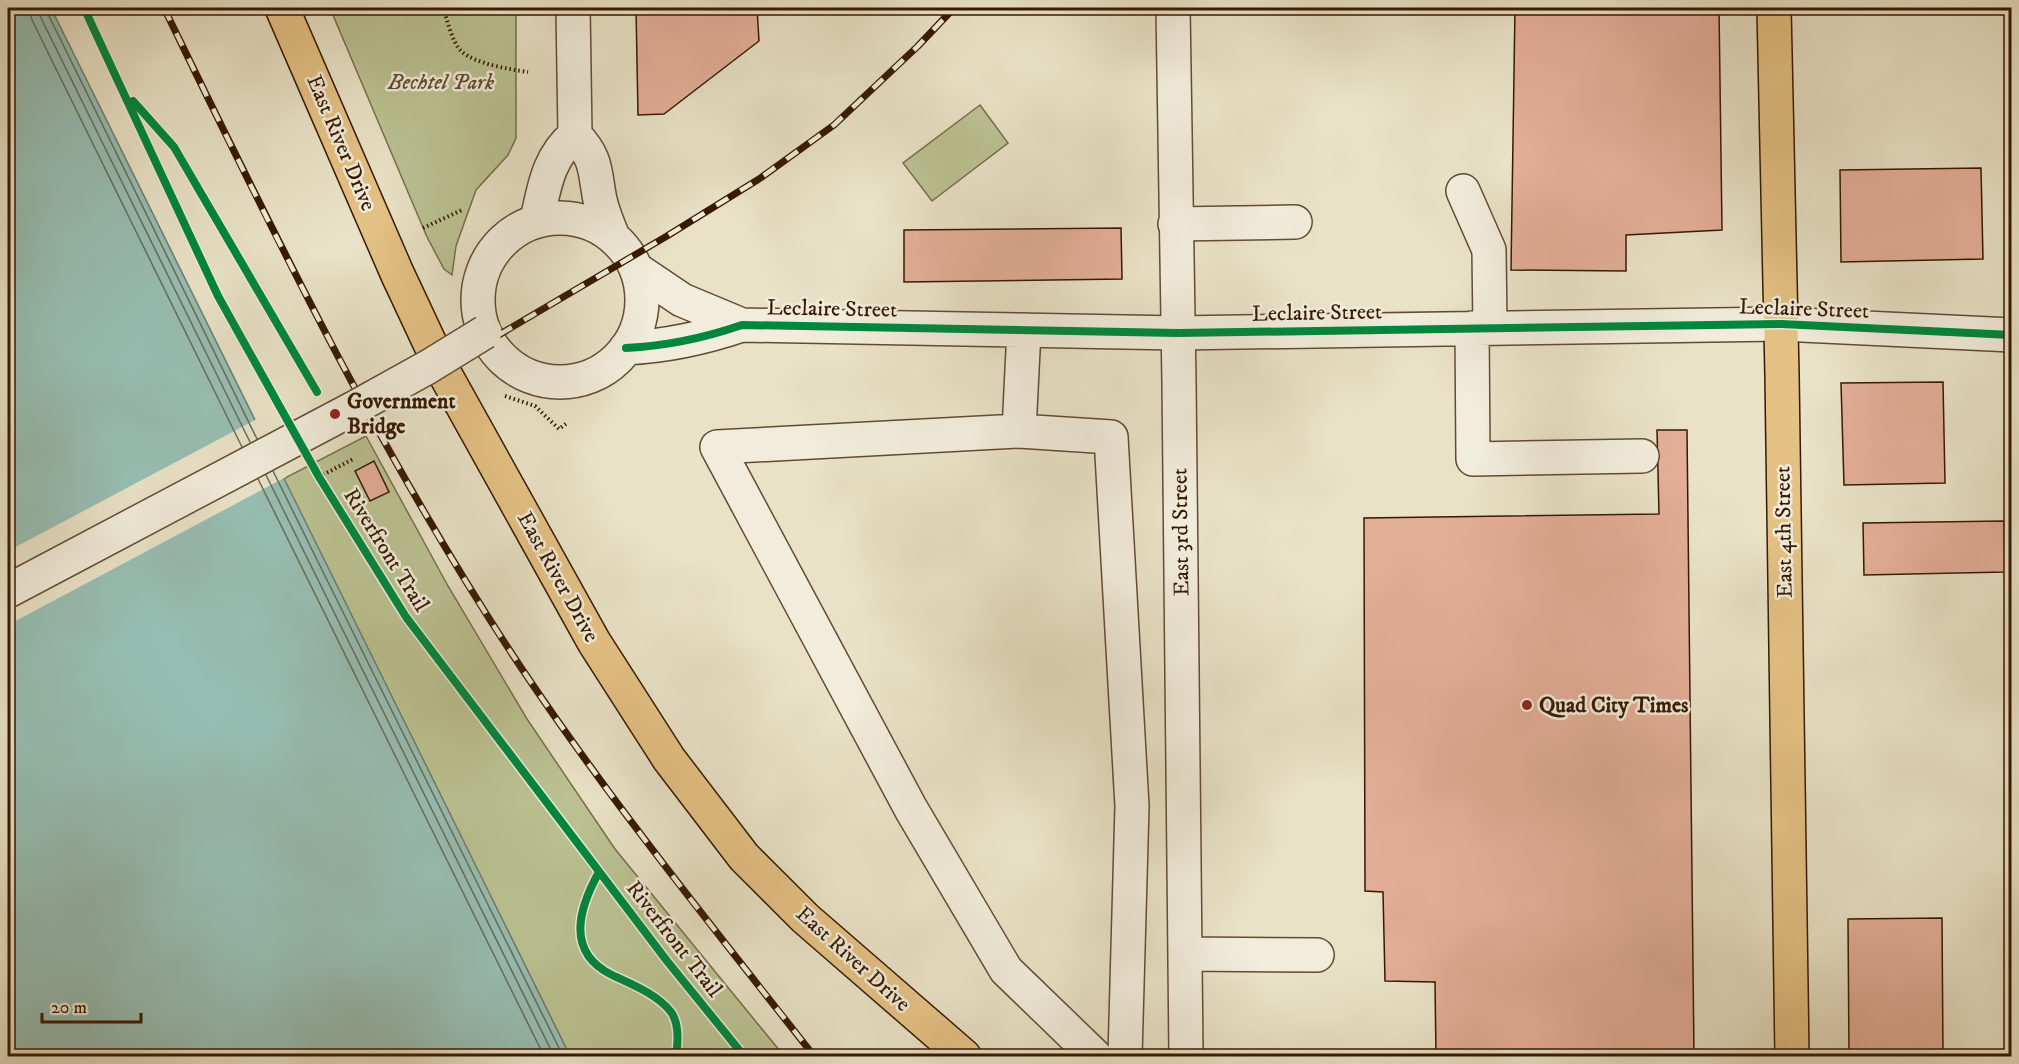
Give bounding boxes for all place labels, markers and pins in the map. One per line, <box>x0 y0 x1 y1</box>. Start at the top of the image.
place label: Government Bridge <box>347 388 456 440</box>
marker: Government Bridge <box>328 407 342 421</box>
place label: Quad City Times <box>1539 692 1689 719</box>
marker: Quad City Times <box>1520 698 1534 712</box>

